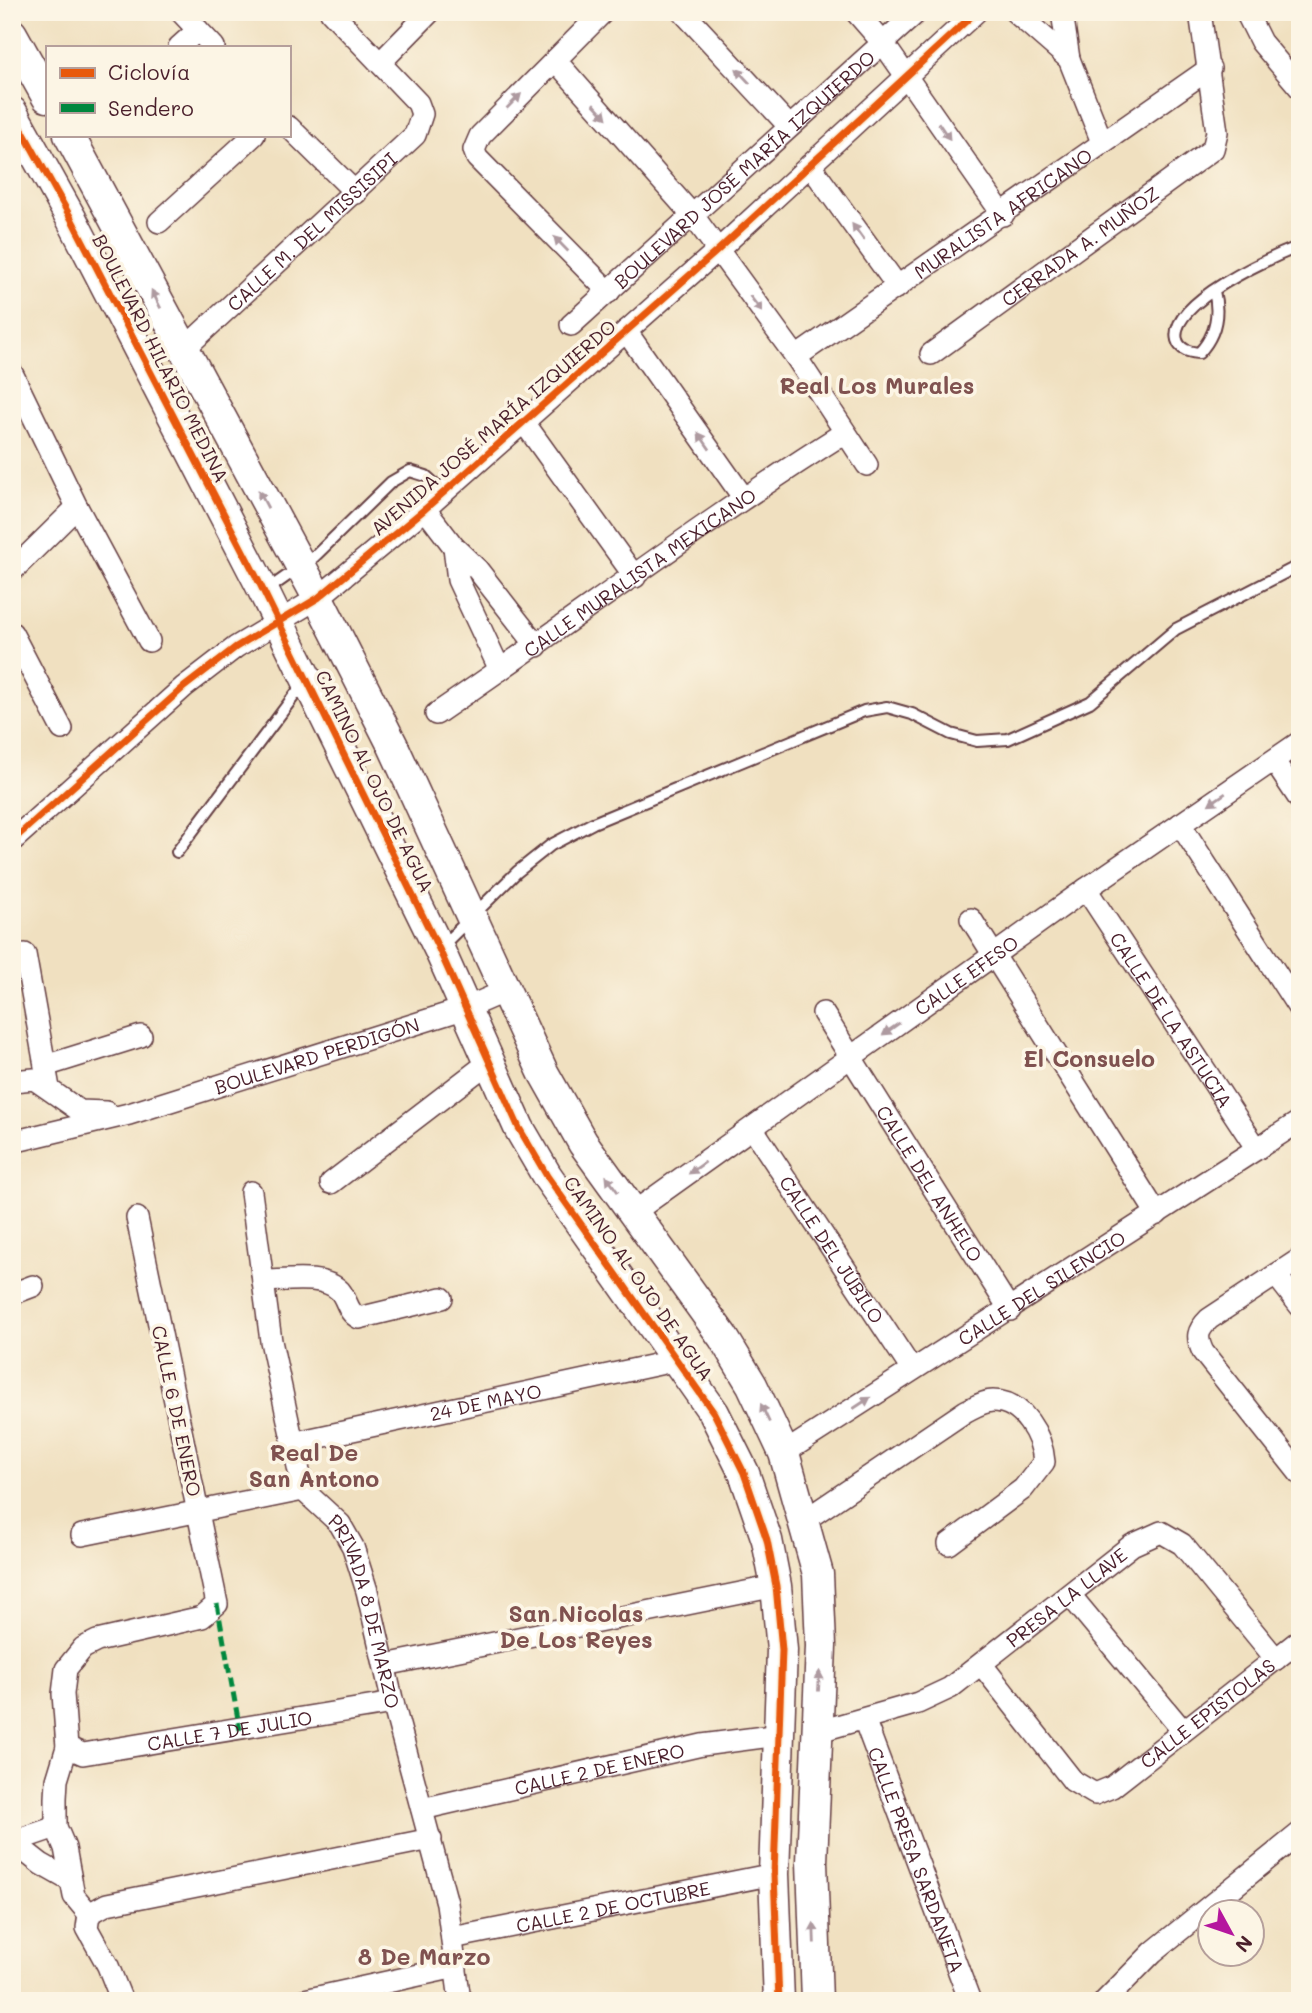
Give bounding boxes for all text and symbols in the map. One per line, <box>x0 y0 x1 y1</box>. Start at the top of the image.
street label: BOULEVARD JOSÉ MARÍA IZQUIERDO <box>608 44 880 293</box>
legend <box>46 46 290 136</box>
text: Ciclovía <box>108 58 190 85</box>
one-way arrow <box>735 68 751 85</box>
one-way arrow <box>505 93 521 110</box>
text: Sendero <box>108 94 194 121</box>
one-way arrow <box>592 102 608 120</box>
one-way arrow <box>937 122 951 140</box>
street label: MURALISTA AFRICANO <box>908 142 1097 284</box>
street label: CALLE M. DEL MISSISIPI <box>221 146 402 316</box>
street label: CERRADA A. MUÑOZ <box>996 180 1164 311</box>
one-way arrow <box>851 223 865 241</box>
street label: BOULEVARD HILARIO MEDINA <box>87 230 235 486</box>
one-way arrow <box>553 235 570 252</box>
one-way arrow <box>150 289 161 309</box>
one-way arrow <box>749 295 763 313</box>
street label: AVENIDA JOSÉ MARÍA IZQUIERDO <box>365 313 621 541</box>
district label: Real Los Murales <box>780 370 974 400</box>
one-way arrow <box>697 432 711 450</box>
street label: CALLE MURALISTA MEXICANO <box>518 482 760 662</box>
one-way arrow <box>257 490 269 509</box>
street label: CAMINO AL OJO DE AGUA <box>310 666 440 896</box>
one-way arrow <box>1208 792 1227 805</box>
street label: CALLE DE LA ASTUCIA <box>1105 927 1239 1112</box>
street label: CALLE EFESO <box>909 929 1023 1020</box>
street label: BOULEVARD PERDIGÓN <box>211 1011 422 1099</box>
one-way arrow <box>882 1022 900 1036</box>
district label: El Consuelo <box>1023 1043 1155 1073</box>
street label: CALLE DEL ANHELO <box>871 1100 989 1266</box>
one-way arrow <box>688 1161 706 1175</box>
street label: CALLE DEL JÚBILO <box>774 1170 890 1328</box>
street label: CAMINO AL OJO DE AGUA <box>559 1171 719 1385</box>
one-way arrow <box>606 1175 620 1193</box>
street label: CALLE DEL SILENCIO <box>953 1224 1130 1351</box>
street label: CALLE 6 DE ENERO <box>147 1323 207 1499</box>
street label: 24 DE MAYO <box>427 1377 544 1426</box>
one-way arrow <box>852 1396 871 1409</box>
one-way arrow <box>760 1403 771 1423</box>
district label: Real De San Antono <box>249 1437 379 1493</box>
street label: PRIVADA 8 DE MARZO <box>324 1508 406 1711</box>
street label: PRESA LA LLAVE <box>1000 1541 1132 1652</box>
district label: San Nicolas De Los Reyes <box>499 1598 653 1654</box>
street label: CALLE EPISTOLAS <box>1134 1652 1280 1773</box>
one-way arrow <box>814 1670 825 1692</box>
street label: CALLE 7 DE JULIO <box>145 1704 314 1756</box>
street label: CALLE 2 DE ENERO <box>512 1737 687 1800</box>
street label: CALLE PRESA SARDANETA <box>863 1743 971 1976</box>
street label: CALLE 2 DE OCTUBRE <box>514 1875 712 1938</box>
north arrow <box>1196 1898 1266 1968</box>
one-way arrow <box>808 1921 819 1943</box>
text: N <box>1230 1931 1259 1958</box>
district label: 8 De Marzo <box>358 1941 490 1971</box>

